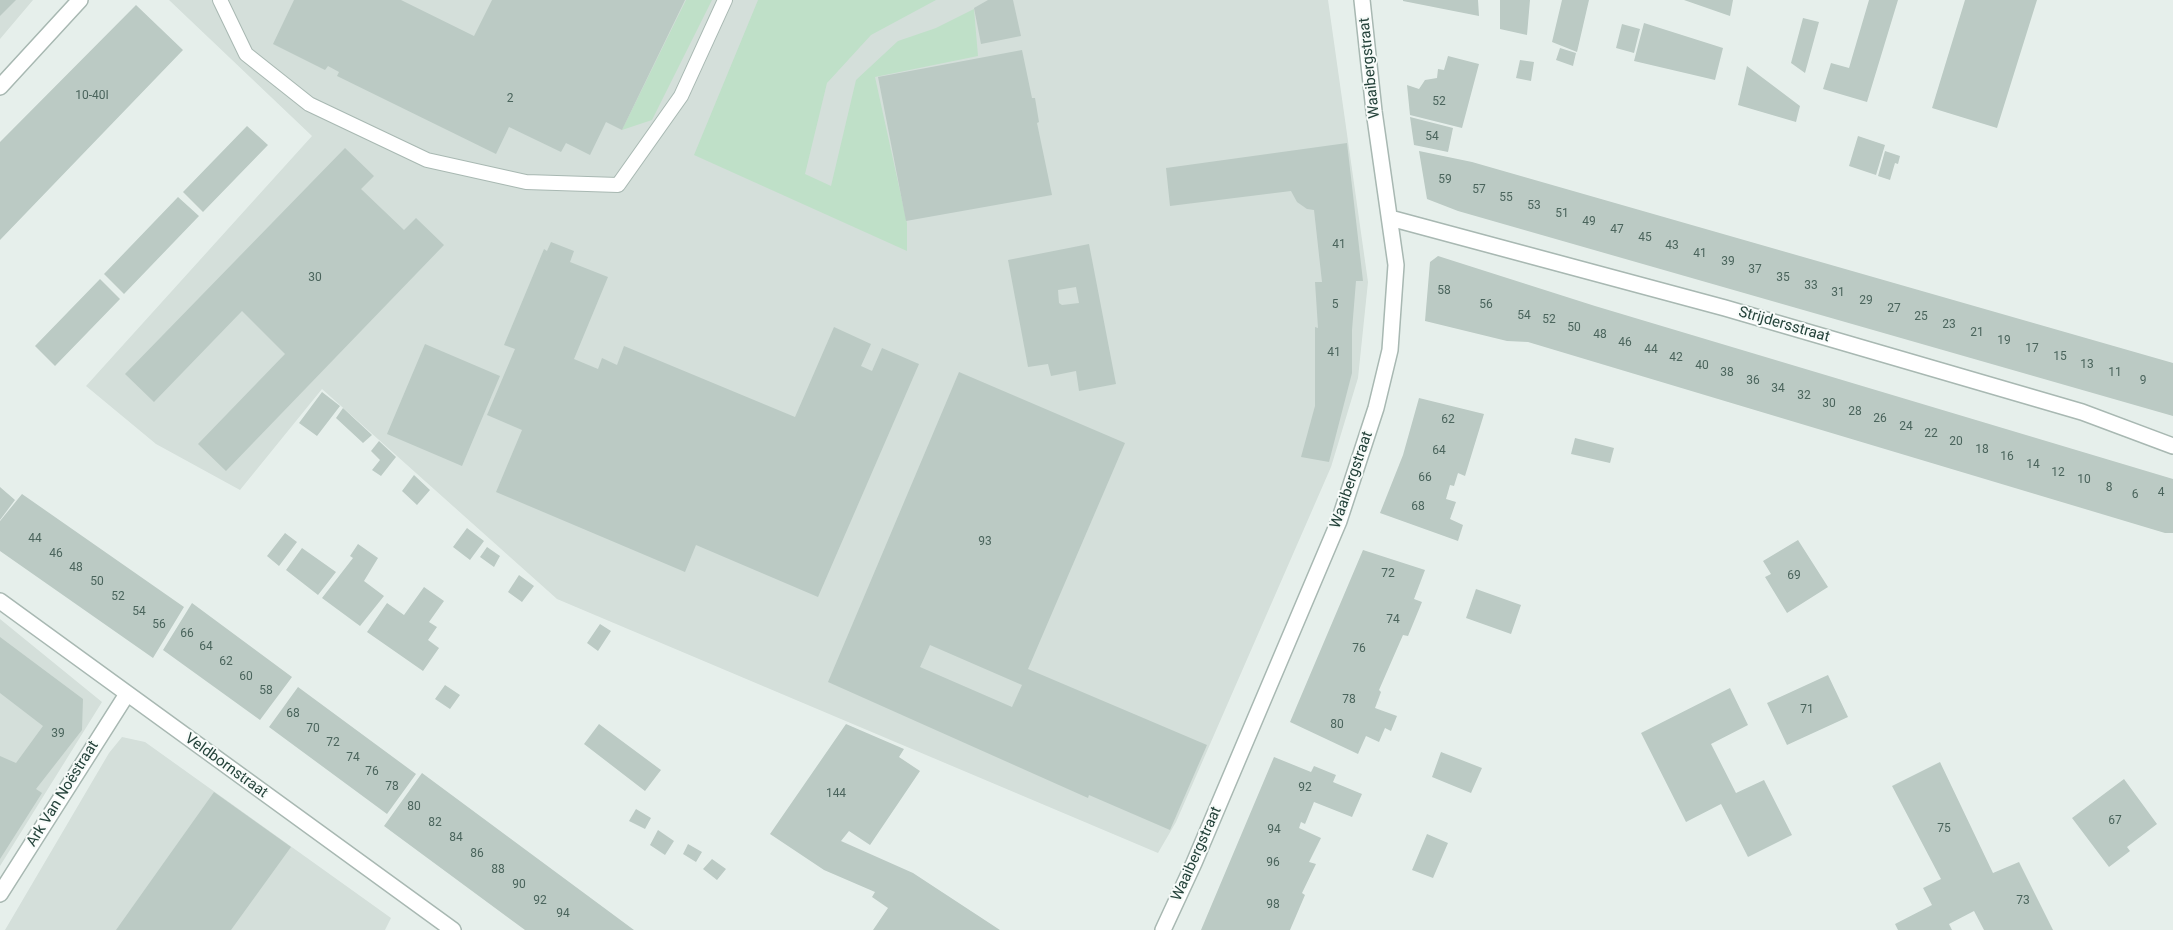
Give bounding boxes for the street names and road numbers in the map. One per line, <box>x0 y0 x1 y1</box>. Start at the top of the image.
street label: Waaibergstraat <box>1356 17 1384 119</box>
street label: Strijdersstraat <box>1736 303 1832 347</box>
street label: Waaibergstraat <box>1327 429 1377 531</box>
street label: Veldbornstraat <box>181 730 271 802</box>
street label: Ark Van Noëstraat <box>23 738 103 850</box>
street label: Waaibergstraat <box>1168 804 1226 904</box>

